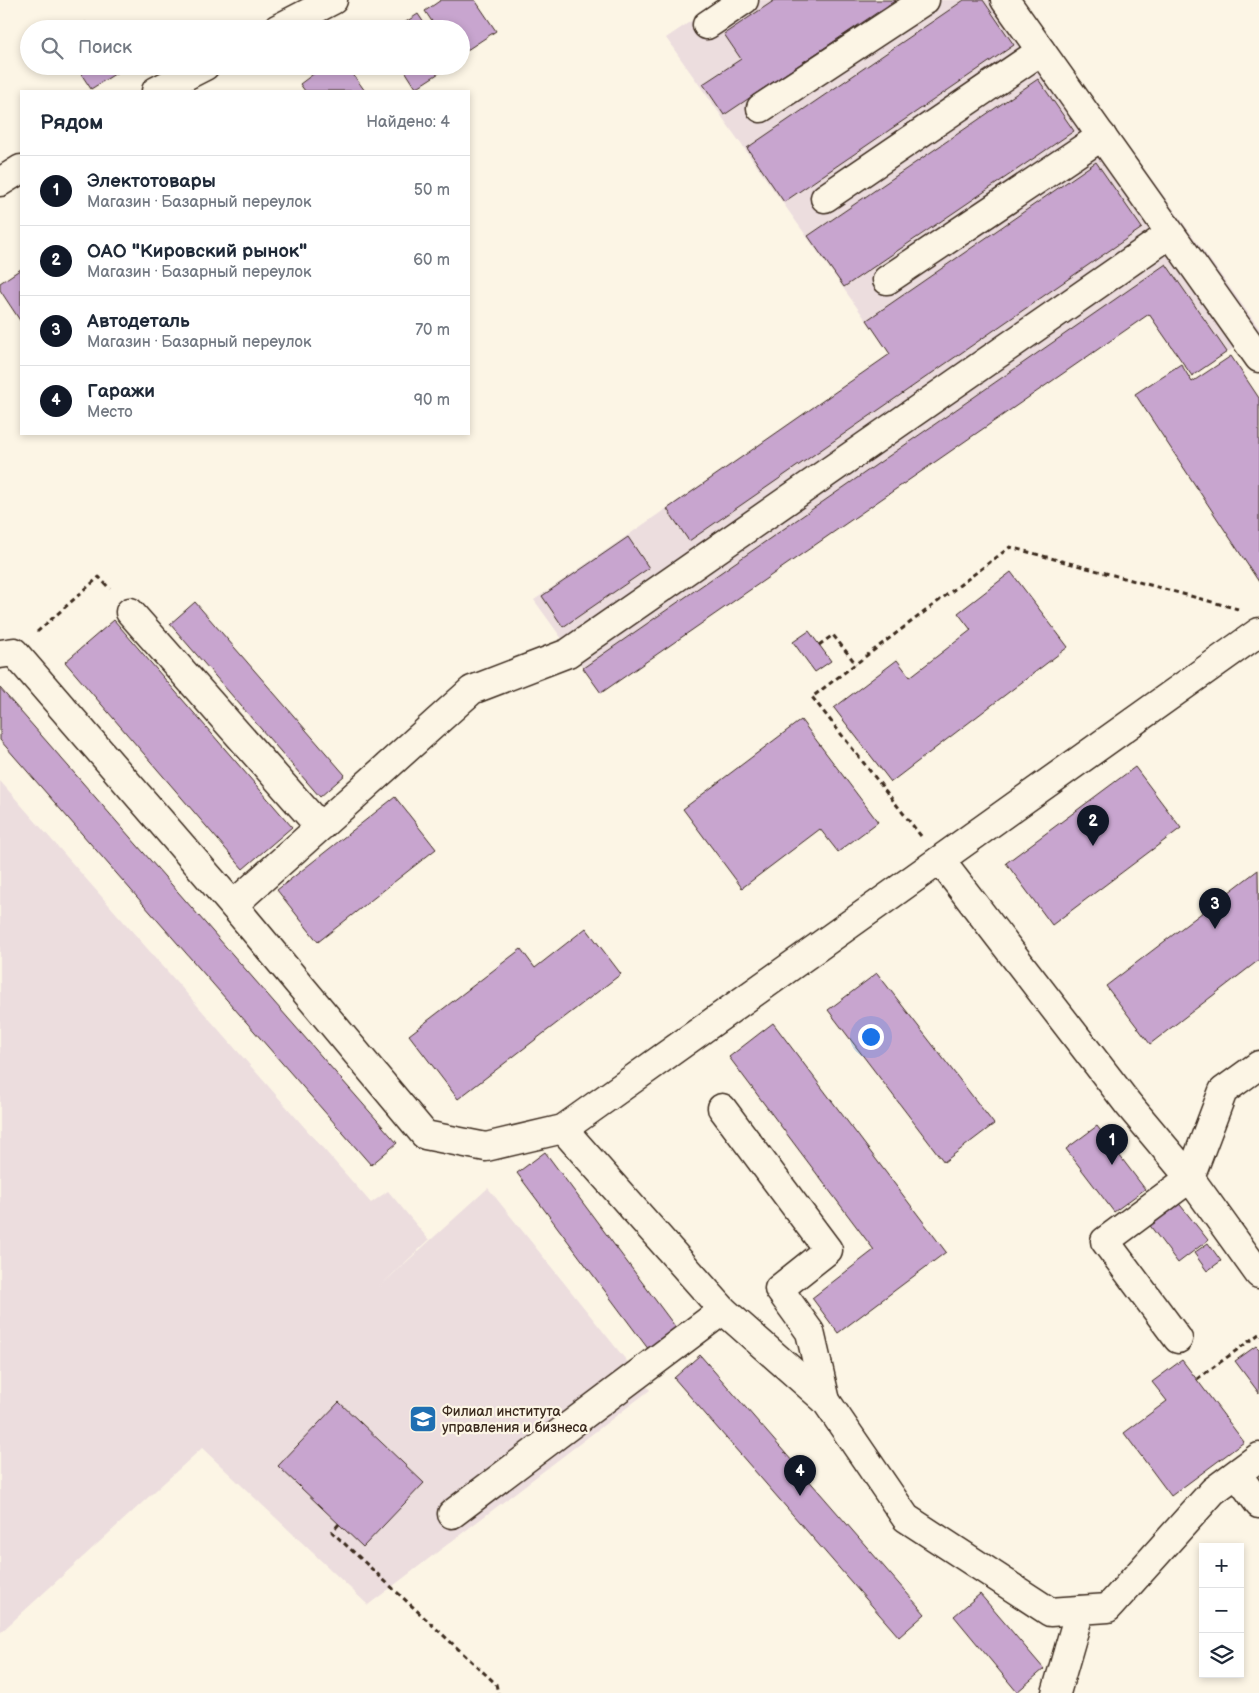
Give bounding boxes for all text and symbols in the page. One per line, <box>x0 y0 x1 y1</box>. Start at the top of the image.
search box <box>20 20 470 75</box>
icon: search <box>38 34 66 62</box>
text: Поиск <box>78 36 132 59</box>
text: Рядом <box>40 110 103 135</box>
text: Найдено: 4 <box>366 113 450 132</box>
text: Электотовары <box>87 170 216 193</box>
text: 1 <box>53 181 59 200</box>
text: 50 m <box>414 181 450 200</box>
text: Магазин · Базарный переулок <box>87 193 311 212</box>
text: ОАО "Кировский рынок" <box>87 240 307 263</box>
text: 2 <box>51 251 61 270</box>
text: 60 m <box>413 251 450 270</box>
text: Магазин · Базарный переулок <box>87 263 311 282</box>
text: Автодеталь <box>87 310 190 333</box>
text: 3 <box>51 321 61 340</box>
text: 70 m <box>415 321 450 340</box>
text: Магазин · Базарный переулок <box>87 333 311 352</box>
text: Гаражи <box>87 380 155 403</box>
text: 4 <box>51 391 61 410</box>
text: 90 m <box>414 391 450 410</box>
text: Место <box>87 403 133 422</box>
pin: 2 <box>1077 805 1109 846</box>
pin: 3 <box>1199 888 1231 929</box>
your location <box>858 1024 884 1050</box>
pin: 1 <box>1096 1124 1128 1165</box>
place label: Филиал института управления и бизнеса <box>442 1403 588 1436</box>
school or university icon: Филиал института управления и бизнеса <box>408 1404 438 1434</box>
pin: 4 <box>784 1455 816 1496</box>
map controls <box>1199 1543 1244 1678</box>
button: + <box>1199 1543 1244 1588</box>
button: − <box>1199 1588 1244 1633</box>
button: layers <box>1199 1633 1244 1678</box>

